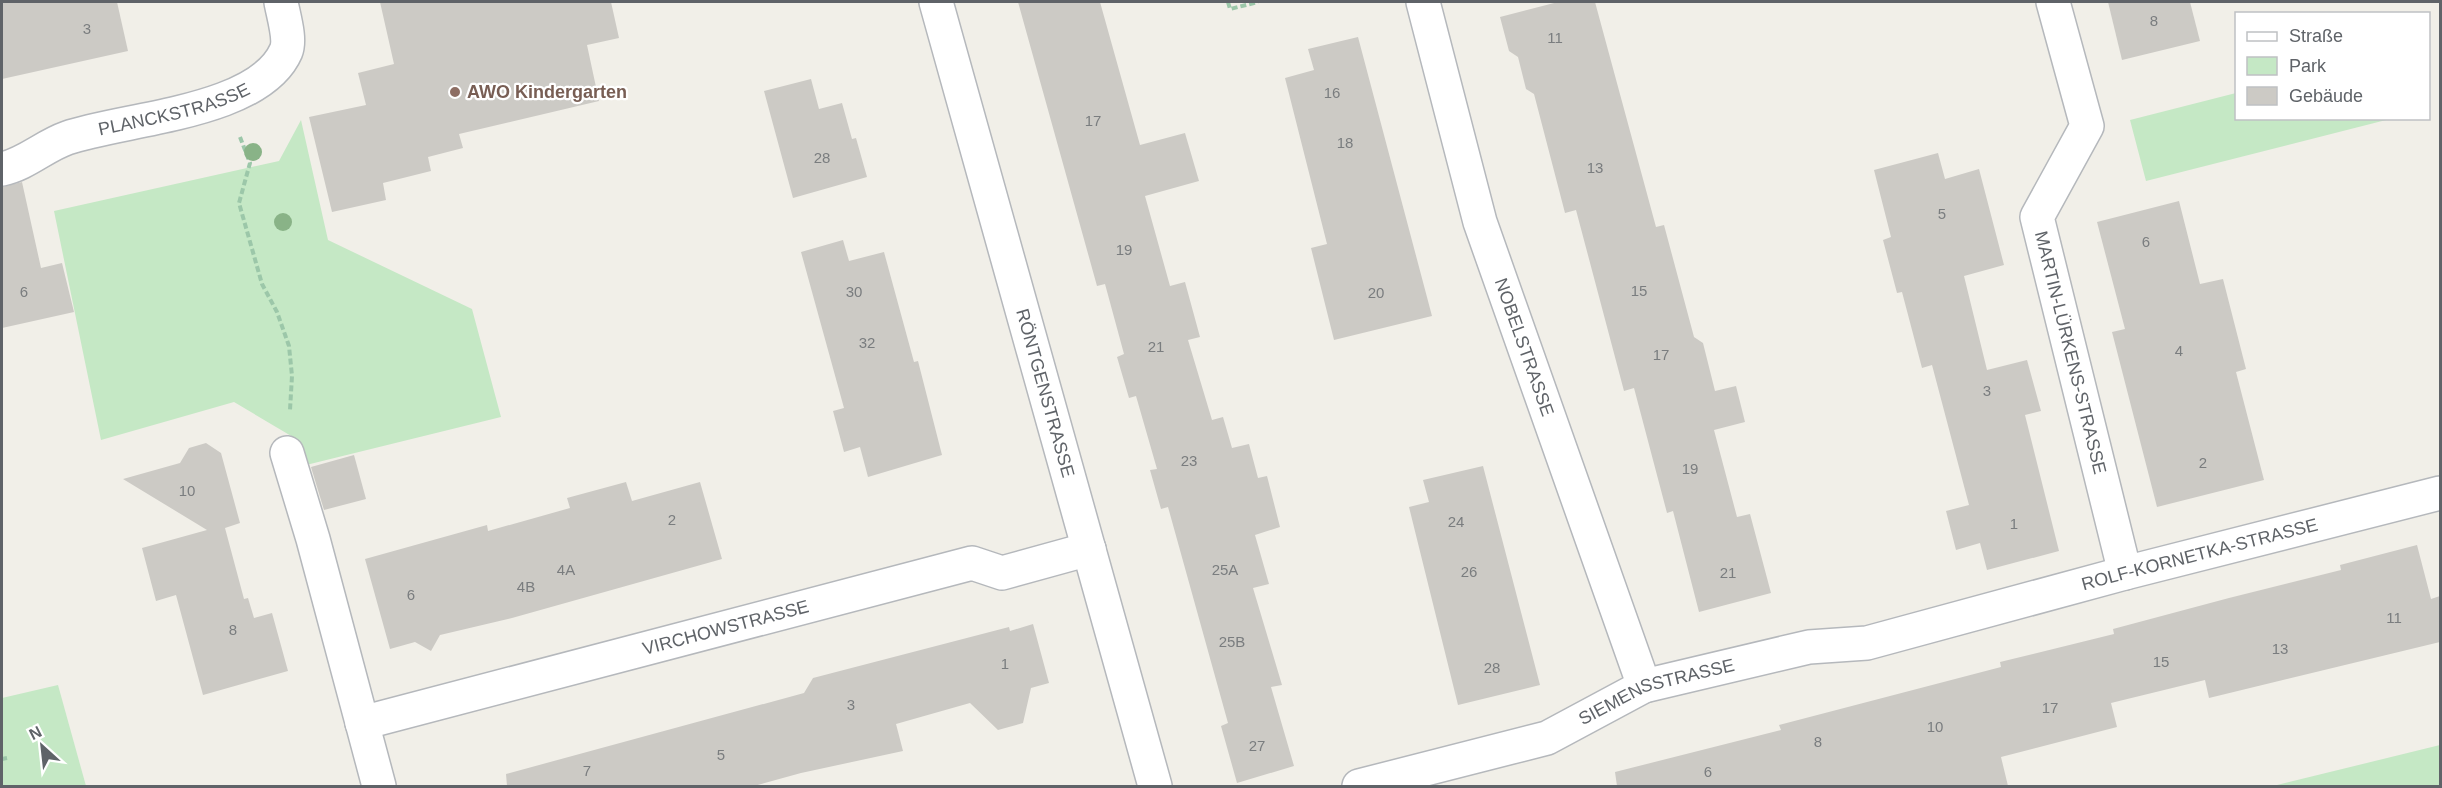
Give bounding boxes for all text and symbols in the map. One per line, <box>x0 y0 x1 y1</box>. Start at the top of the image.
house number: 8 <box>2150 12 2158 29</box>
legend <box>2235 12 2430 120</box>
house number: 3 <box>83 20 91 37</box>
text: Straße <box>2289 26 2343 46</box>
house number: 11 <box>1547 29 1563 46</box>
text: Park <box>2289 56 2327 76</box>
street label: PLANCKSTRASSE <box>96 79 253 139</box>
place label: AWO Kindergarten <box>467 82 627 102</box>
house number: 16 <box>1324 84 1340 101</box>
marker: AWO Kindergarten <box>448 85 462 99</box>
text: Gebäude <box>2289 86 2363 106</box>
house number: 17 <box>1085 112 1101 129</box>
house number: 18 <box>1337 134 1353 151</box>
house number: 28 <box>814 149 830 166</box>
house number: 13 <box>1587 159 1603 176</box>
house number: 5 <box>1938 205 1946 222</box>
street label: MARTIN-LÜRKENS-STRASSE <box>2031 229 2110 476</box>
house number: 6 <box>2142 233 2150 250</box>
house number: 19 <box>1116 241 1132 258</box>
street label: NOBELSTRASSE <box>1491 275 1558 419</box>
house number: 15 <box>1631 282 1647 299</box>
house number: 6 <box>20 283 28 300</box>
house number: 30 <box>846 283 862 300</box>
house number: 20 <box>1368 284 1384 301</box>
street label: RÖNTGENSTRASSE <box>1012 306 1078 480</box>
house number: 32 <box>859 334 875 351</box>
house number: 21 <box>1148 338 1164 355</box>
house number: 4 <box>2175 342 2183 359</box>
house number: 17 <box>1653 346 1669 363</box>
house number: 3 <box>1983 382 1991 399</box>
house number: 23 <box>1181 452 1197 469</box>
house number: 2 <box>2199 454 2207 471</box>
house number: 19 <box>1682 460 1698 477</box>
house number: 10 <box>179 482 195 499</box>
house number: 2 <box>668 511 676 528</box>
house number: 24 <box>1448 513 1464 530</box>
street label: ROLF-KORNETKA-STRASSE <box>2079 514 2320 594</box>
house number: 1 <box>2010 515 2018 532</box>
house number: 4A <box>557 561 575 578</box>
house number: 25A <box>1212 561 1238 578</box>
house number: 26 <box>1461 563 1477 580</box>
house number: 21 <box>1720 564 1736 581</box>
house number: 4B <box>517 578 535 595</box>
house number: 6 <box>407 586 415 603</box>
street label: VIRCHOWSTRASSE <box>640 596 811 659</box>
house number: 11 <box>2386 609 2402 626</box>
house number: 8 <box>229 621 237 638</box>
house number: 25B <box>1219 633 1245 650</box>
house number: 13 <box>2272 640 2288 657</box>
house number: 15 <box>2153 653 2169 670</box>
house number: 1 <box>1001 655 1009 672</box>
street label: SIEMENSSTRASSE <box>1575 655 1736 729</box>
house number: 28 <box>1484 659 1500 676</box>
house number: 3 <box>847 696 855 713</box>
house number: 17 <box>2042 699 2058 716</box>
north arrow <box>12 716 72 776</box>
house number: 10 <box>1927 718 1943 735</box>
text: N <box>26 723 44 743</box>
house number: 8 <box>1814 733 1822 750</box>
house number: 27 <box>1249 737 1265 754</box>
house number: 5 <box>717 746 725 763</box>
house number: 7 <box>583 762 591 779</box>
house number: 6 <box>1704 763 1712 780</box>

